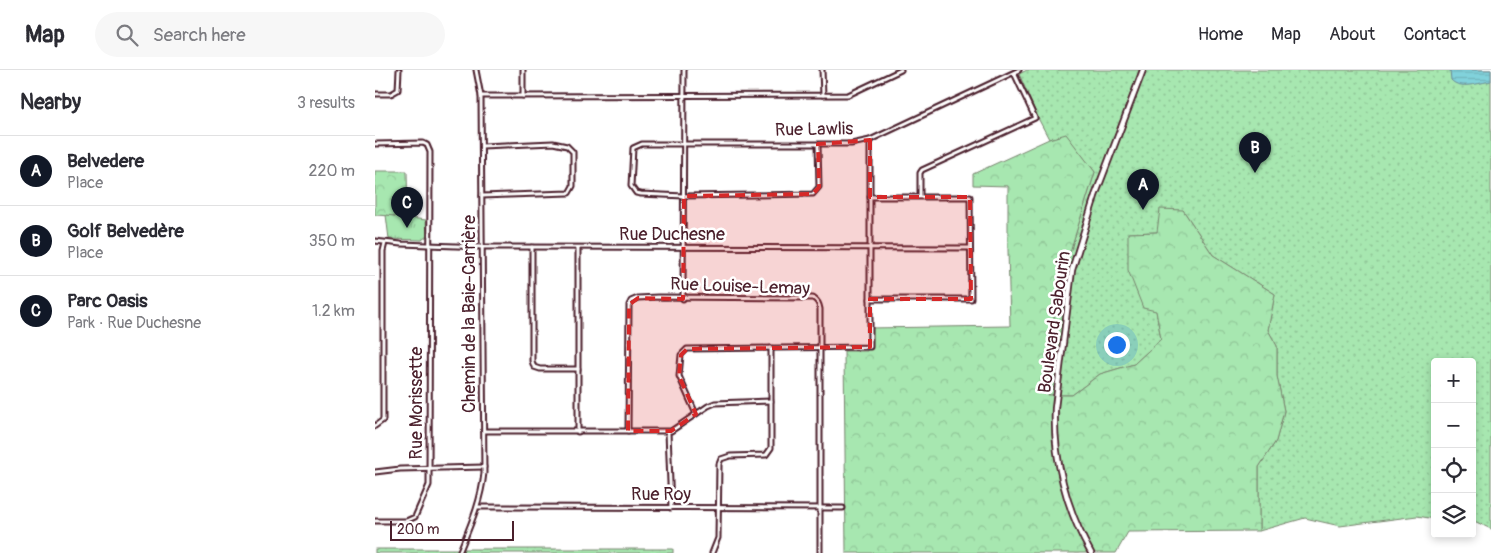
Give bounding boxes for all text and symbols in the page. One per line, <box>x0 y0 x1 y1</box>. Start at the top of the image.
search box <box>95 12 445 57</box>
text: Map <box>25 20 65 49</box>
icon: search <box>113 21 141 49</box>
text: Search here <box>153 23 246 47</box>
text: Home <box>1198 23 1243 46</box>
text: Map <box>1271 23 1301 46</box>
text: About <box>1329 23 1375 46</box>
text: Contact <box>1403 23 1466 46</box>
text: Nearby <box>20 89 81 116</box>
text: 3 results <box>297 93 355 113</box>
street label: Rue Lawlis <box>775 117 853 142</box>
pin: B <box>1239 132 1271 173</box>
text: Belvedere <box>67 149 144 173</box>
text: A <box>31 161 41 181</box>
text: 220 m <box>309 161 355 181</box>
pin: A <box>1127 169 1159 210</box>
text: Place <box>67 173 103 193</box>
pin: C <box>391 187 423 228</box>
street label: Chemin de la Baie-Carrière <box>458 215 481 413</box>
text: Golf Belvedère <box>67 219 184 243</box>
street label: Rue Duchesne <box>619 223 725 246</box>
text: B <box>31 231 41 251</box>
text: 350 m <box>309 231 355 251</box>
text: Place <box>67 243 103 263</box>
street label: Boulevard Sabourin <box>1033 249 1076 395</box>
street label: Rue Louise-Lemay <box>670 273 811 300</box>
text: Parc Oasis <box>67 289 147 313</box>
text: C <box>31 301 41 321</box>
text: 1.2 km <box>312 301 355 321</box>
text: Park · Rue Duchesne <box>67 313 201 333</box>
your location <box>1104 332 1130 358</box>
street label: Rue Morissette <box>405 346 428 459</box>
map controls <box>1431 358 1476 538</box>
button: + <box>1431 358 1476 403</box>
button: − <box>1431 403 1476 448</box>
button: locate <box>1431 448 1476 493</box>
street label: Rue Roy <box>631 483 691 506</box>
button: layers <box>1431 493 1476 538</box>
scale bar <box>390 518 514 541</box>
text: 200 m <box>397 521 439 538</box>

